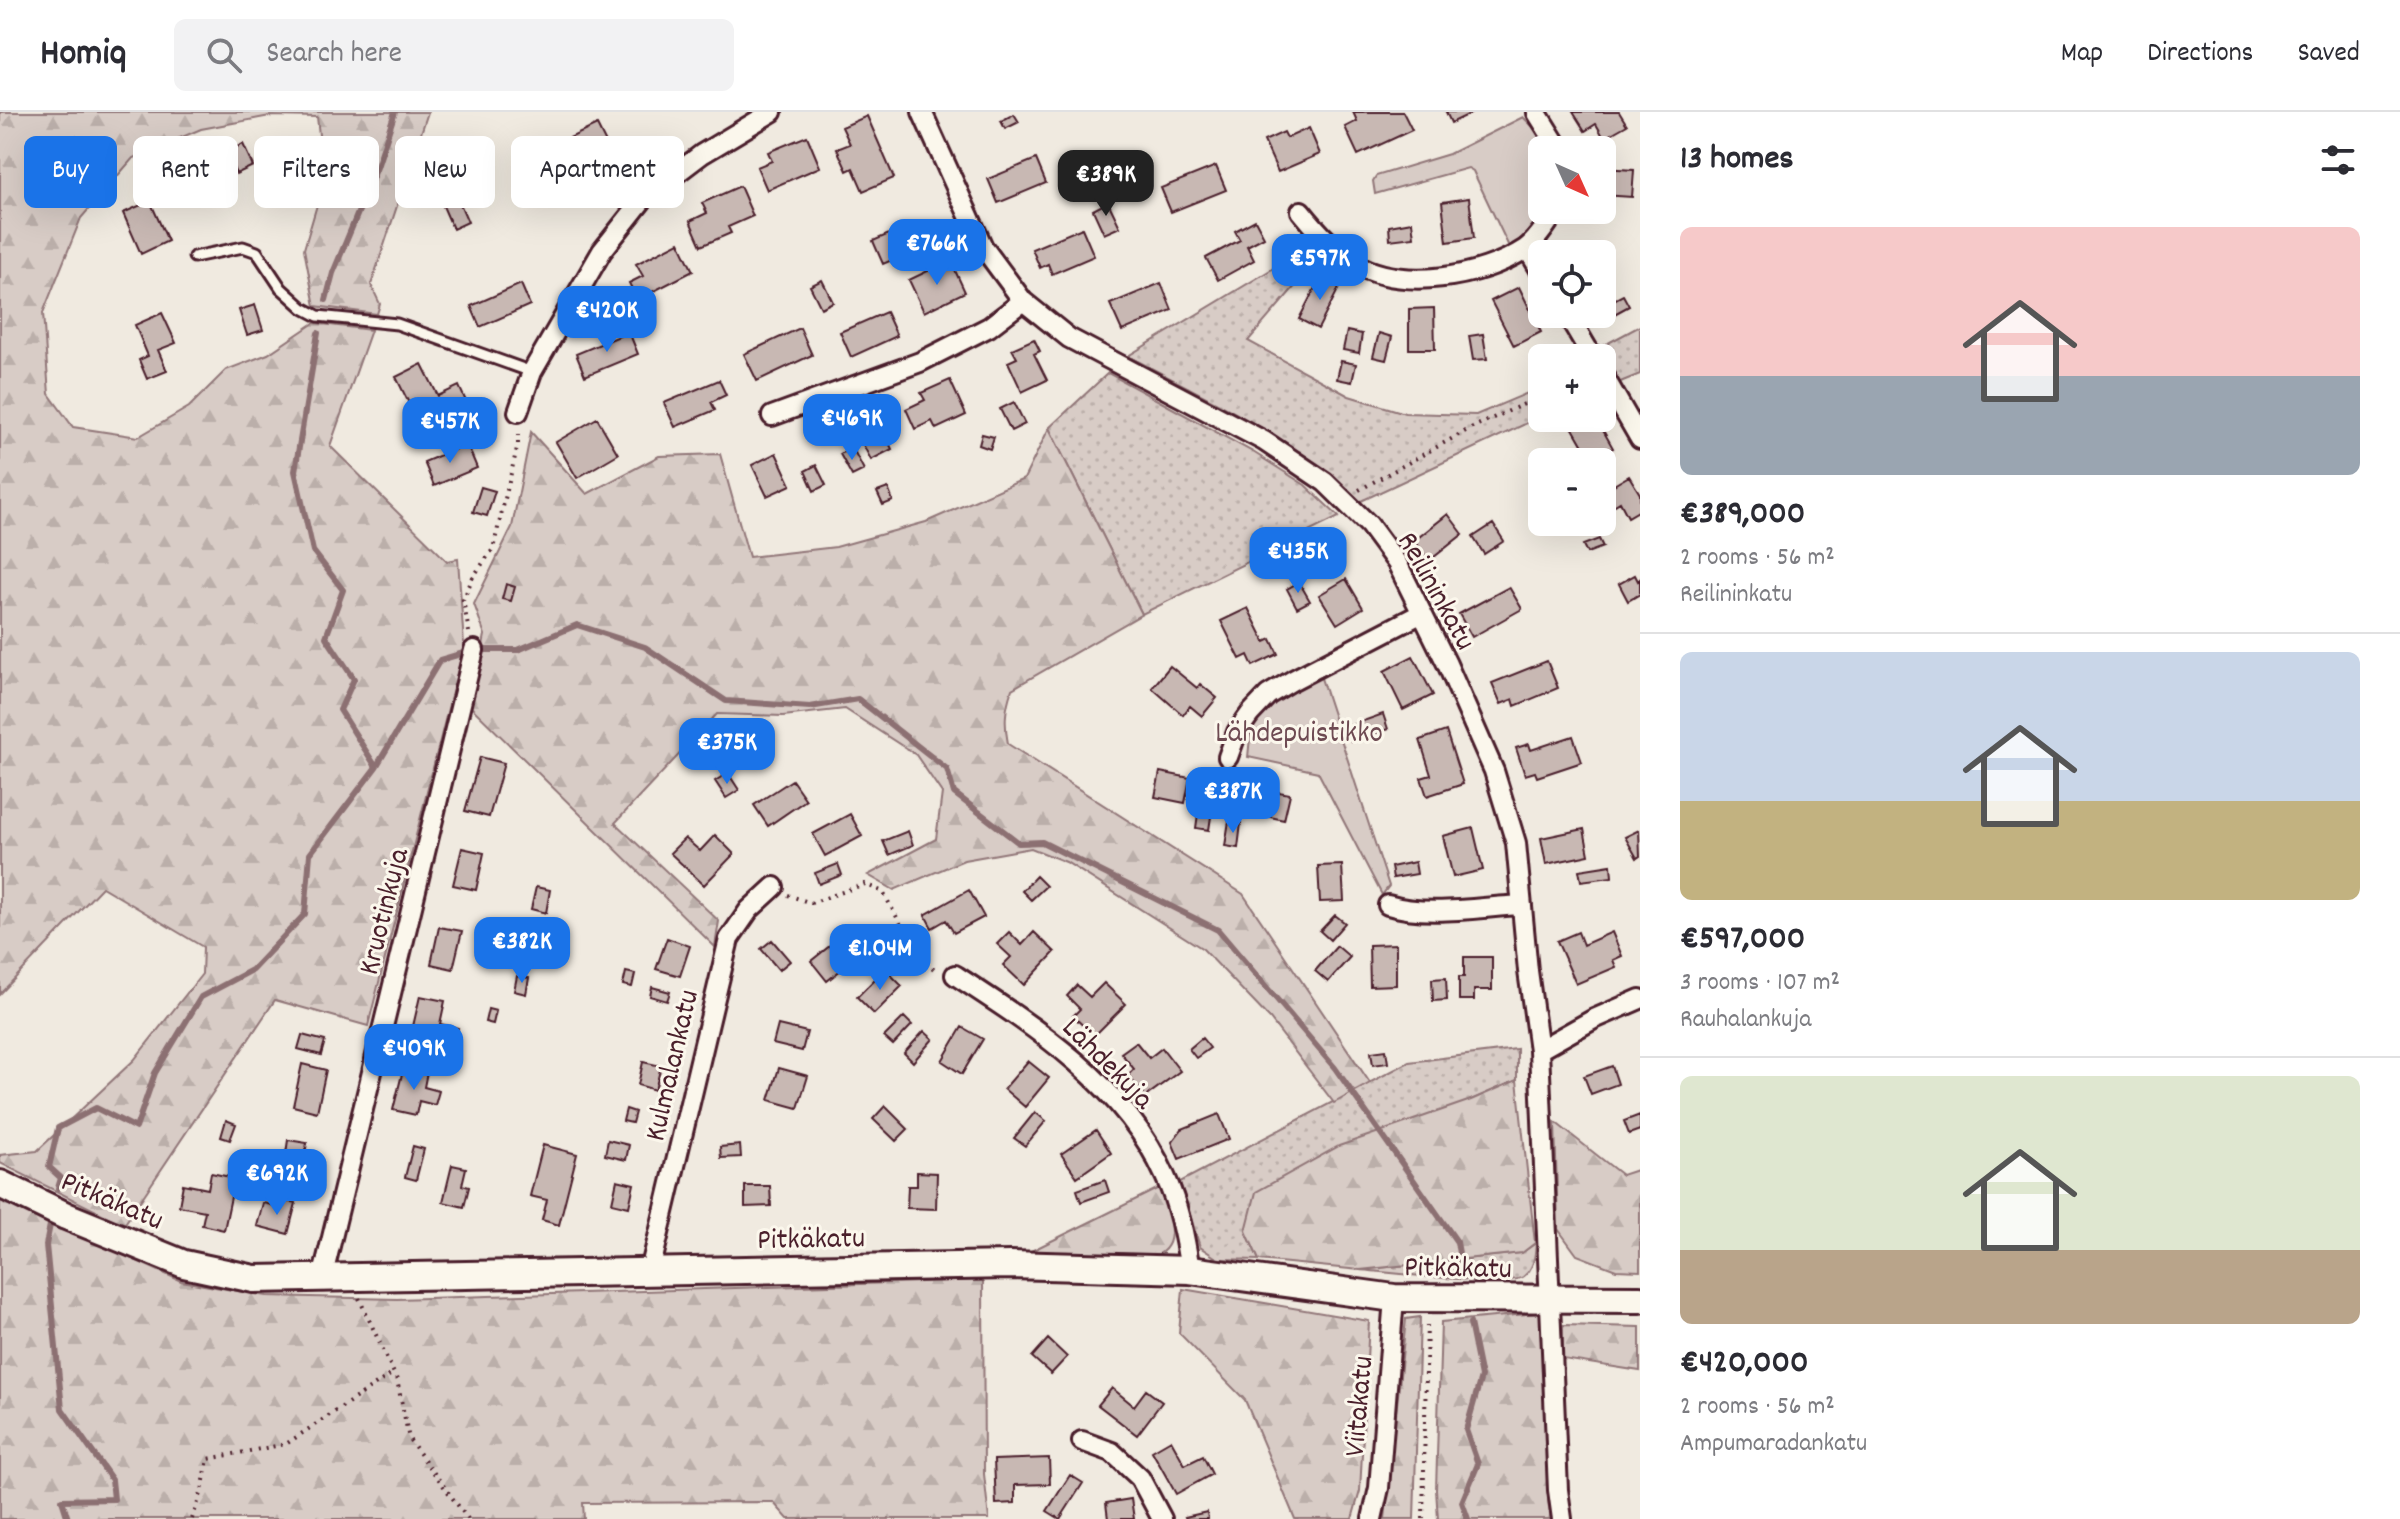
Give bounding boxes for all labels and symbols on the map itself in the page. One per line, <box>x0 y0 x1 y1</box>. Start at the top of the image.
north arrow <box>1528 136 1616 224</box>
pin: €389K <box>1050 150 1162 218</box>
pin: €766K <box>881 219 993 287</box>
pin: €597K <box>1264 234 1376 302</box>
pin: €420K <box>551 286 663 354</box>
pin: €469K <box>796 394 908 462</box>
pin: €457K <box>394 397 506 465</box>
street label: Reilininkatu <box>1384 525 1484 659</box>
pin: €435K <box>1242 527 1354 595</box>
park label: Lähdepuistikko <box>1215 714 1383 757</box>
pin: €375K <box>671 718 783 786</box>
pin: €387K <box>1177 767 1289 835</box>
street label: Kruotinkuja <box>350 843 423 980</box>
pin: €382K <box>466 917 578 985</box>
pin: €1.04M <box>815 924 945 992</box>
street label: Kulmalankatu <box>636 986 713 1146</box>
street label: Lähdekuja <box>1050 1009 1162 1122</box>
pin: €409K <box>358 1024 470 1092</box>
pin: €692K <box>221 1149 333 1217</box>
street label: Pitkäkatu <box>53 1162 169 1244</box>
street label: Pitkäkatu <box>757 1219 865 1264</box>
street label: Pitkäkatu <box>1404 1248 1512 1293</box>
street label: Viitakatu <box>1336 1354 1387 1459</box>

